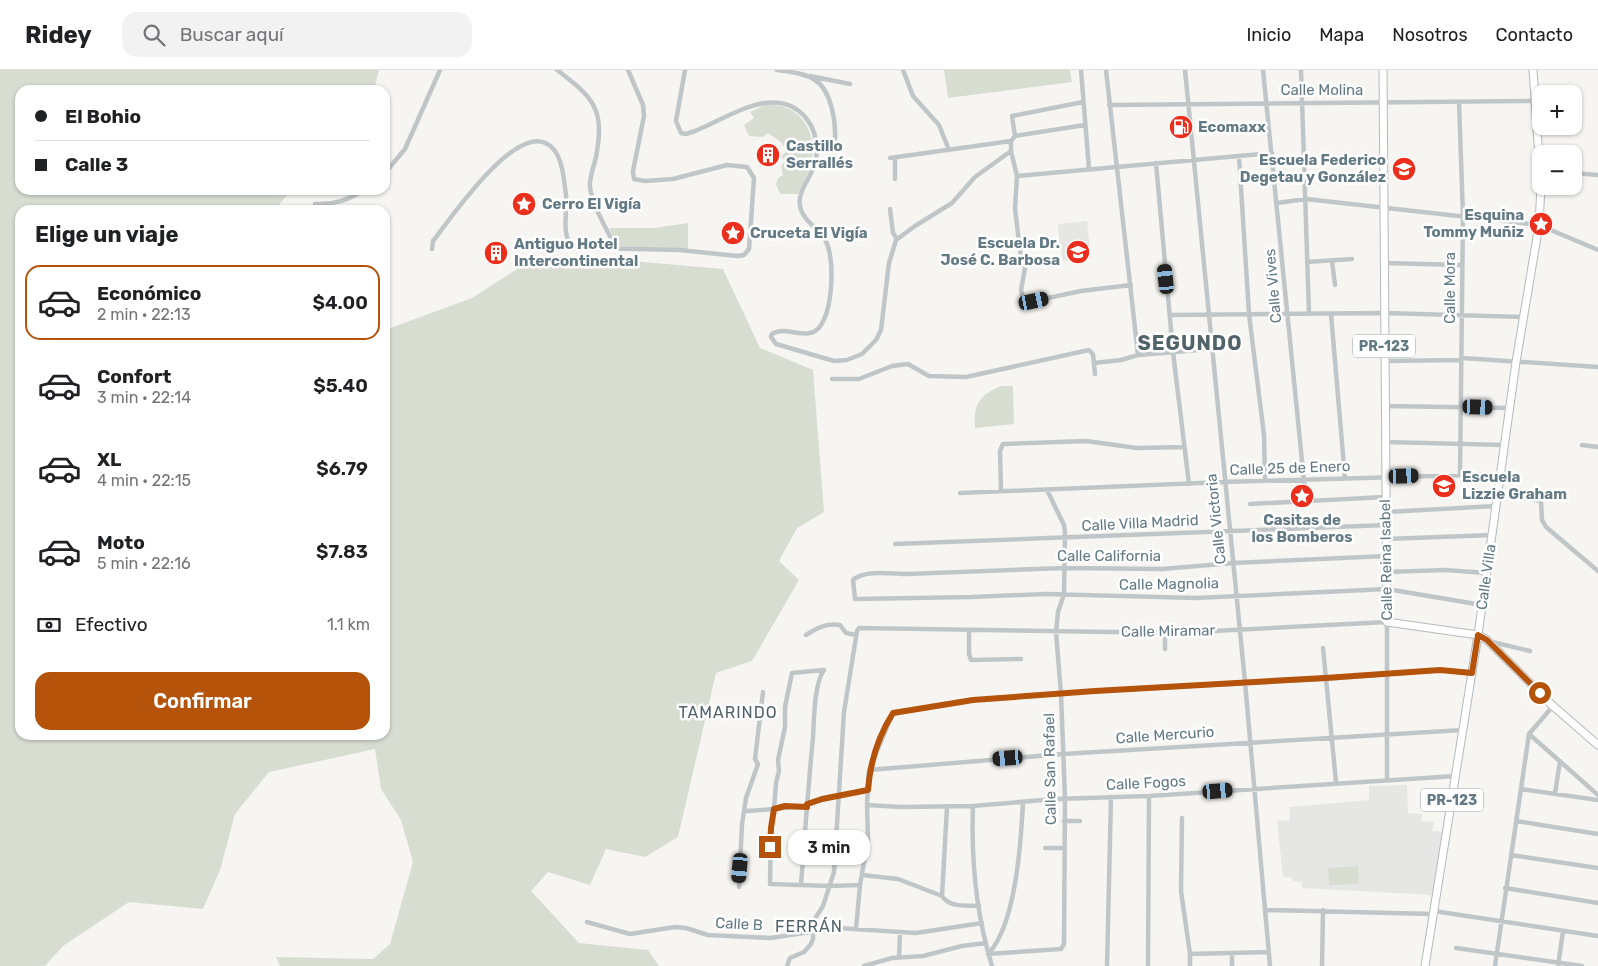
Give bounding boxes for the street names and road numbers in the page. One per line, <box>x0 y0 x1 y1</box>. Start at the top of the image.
street label: Calle Molina <box>1281 81 1363 99</box>
street label: Calle Vives <box>1261 248 1285 324</box>
street label: Calle Mora <box>1441 252 1459 324</box>
road number: PR-123 <box>1353 334 1415 358</box>
street label: Calle 25 de Enero <box>1229 457 1351 479</box>
street label: Calle Victoria <box>1202 473 1230 565</box>
street label: Calle Reina Isabel <box>1376 499 1396 621</box>
street label: Calle Villa Madrid <box>1081 511 1199 535</box>
street label: Calle Villa <box>1472 543 1500 611</box>
street label: Calle California <box>1057 547 1161 565</box>
street label: Calle Magnolia <box>1119 574 1219 594</box>
street label: Calle Miramar <box>1121 621 1216 641</box>
street label: Calle San Rafael <box>1040 713 1060 825</box>
street label: Calle Mercurio <box>1115 723 1215 747</box>
street label: Calle Fogos <box>1106 772 1187 794</box>
road number: PR-123 <box>1421 788 1483 812</box>
street label: Calle B <box>715 914 763 934</box>

